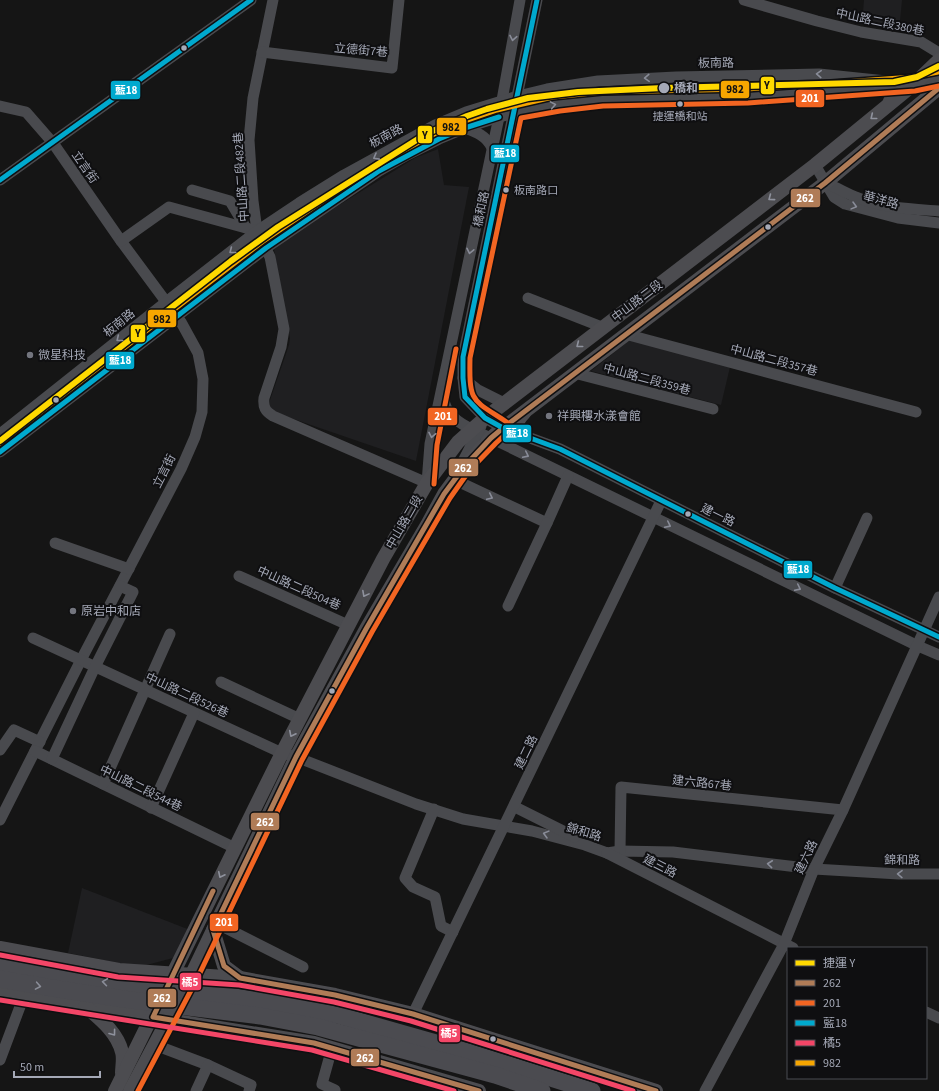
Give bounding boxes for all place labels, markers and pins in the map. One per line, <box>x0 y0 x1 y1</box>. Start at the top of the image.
unlabelled marker <box>179 43 189 53</box>
place label: 橋和 <box>674 80 698 97</box>
marker: 橋和 <box>657 81 671 95</box>
marker: 捷運橋和站 <box>675 99 685 109</box>
place label: 捷運橋和站 <box>653 109 708 124</box>
place label: 板南路口 <box>514 183 558 198</box>
marker: 板南路口 <box>501 185 511 195</box>
unlabelled marker <box>763 222 773 232</box>
place label: 微星科技 <box>38 347 86 364</box>
marker: 微星科技 <box>25 350 35 360</box>
unlabelled marker <box>51 395 61 405</box>
place label: 祥興樓水漾會館 <box>557 408 641 425</box>
marker: 祥興樓水漾會館 <box>544 411 554 421</box>
unlabelled marker <box>683 509 693 519</box>
place label: 原岩中和店 <box>81 603 141 620</box>
marker: 原岩中和店 <box>68 606 78 616</box>
unlabelled marker <box>327 686 337 696</box>
unlabelled marker <box>488 1034 498 1044</box>

